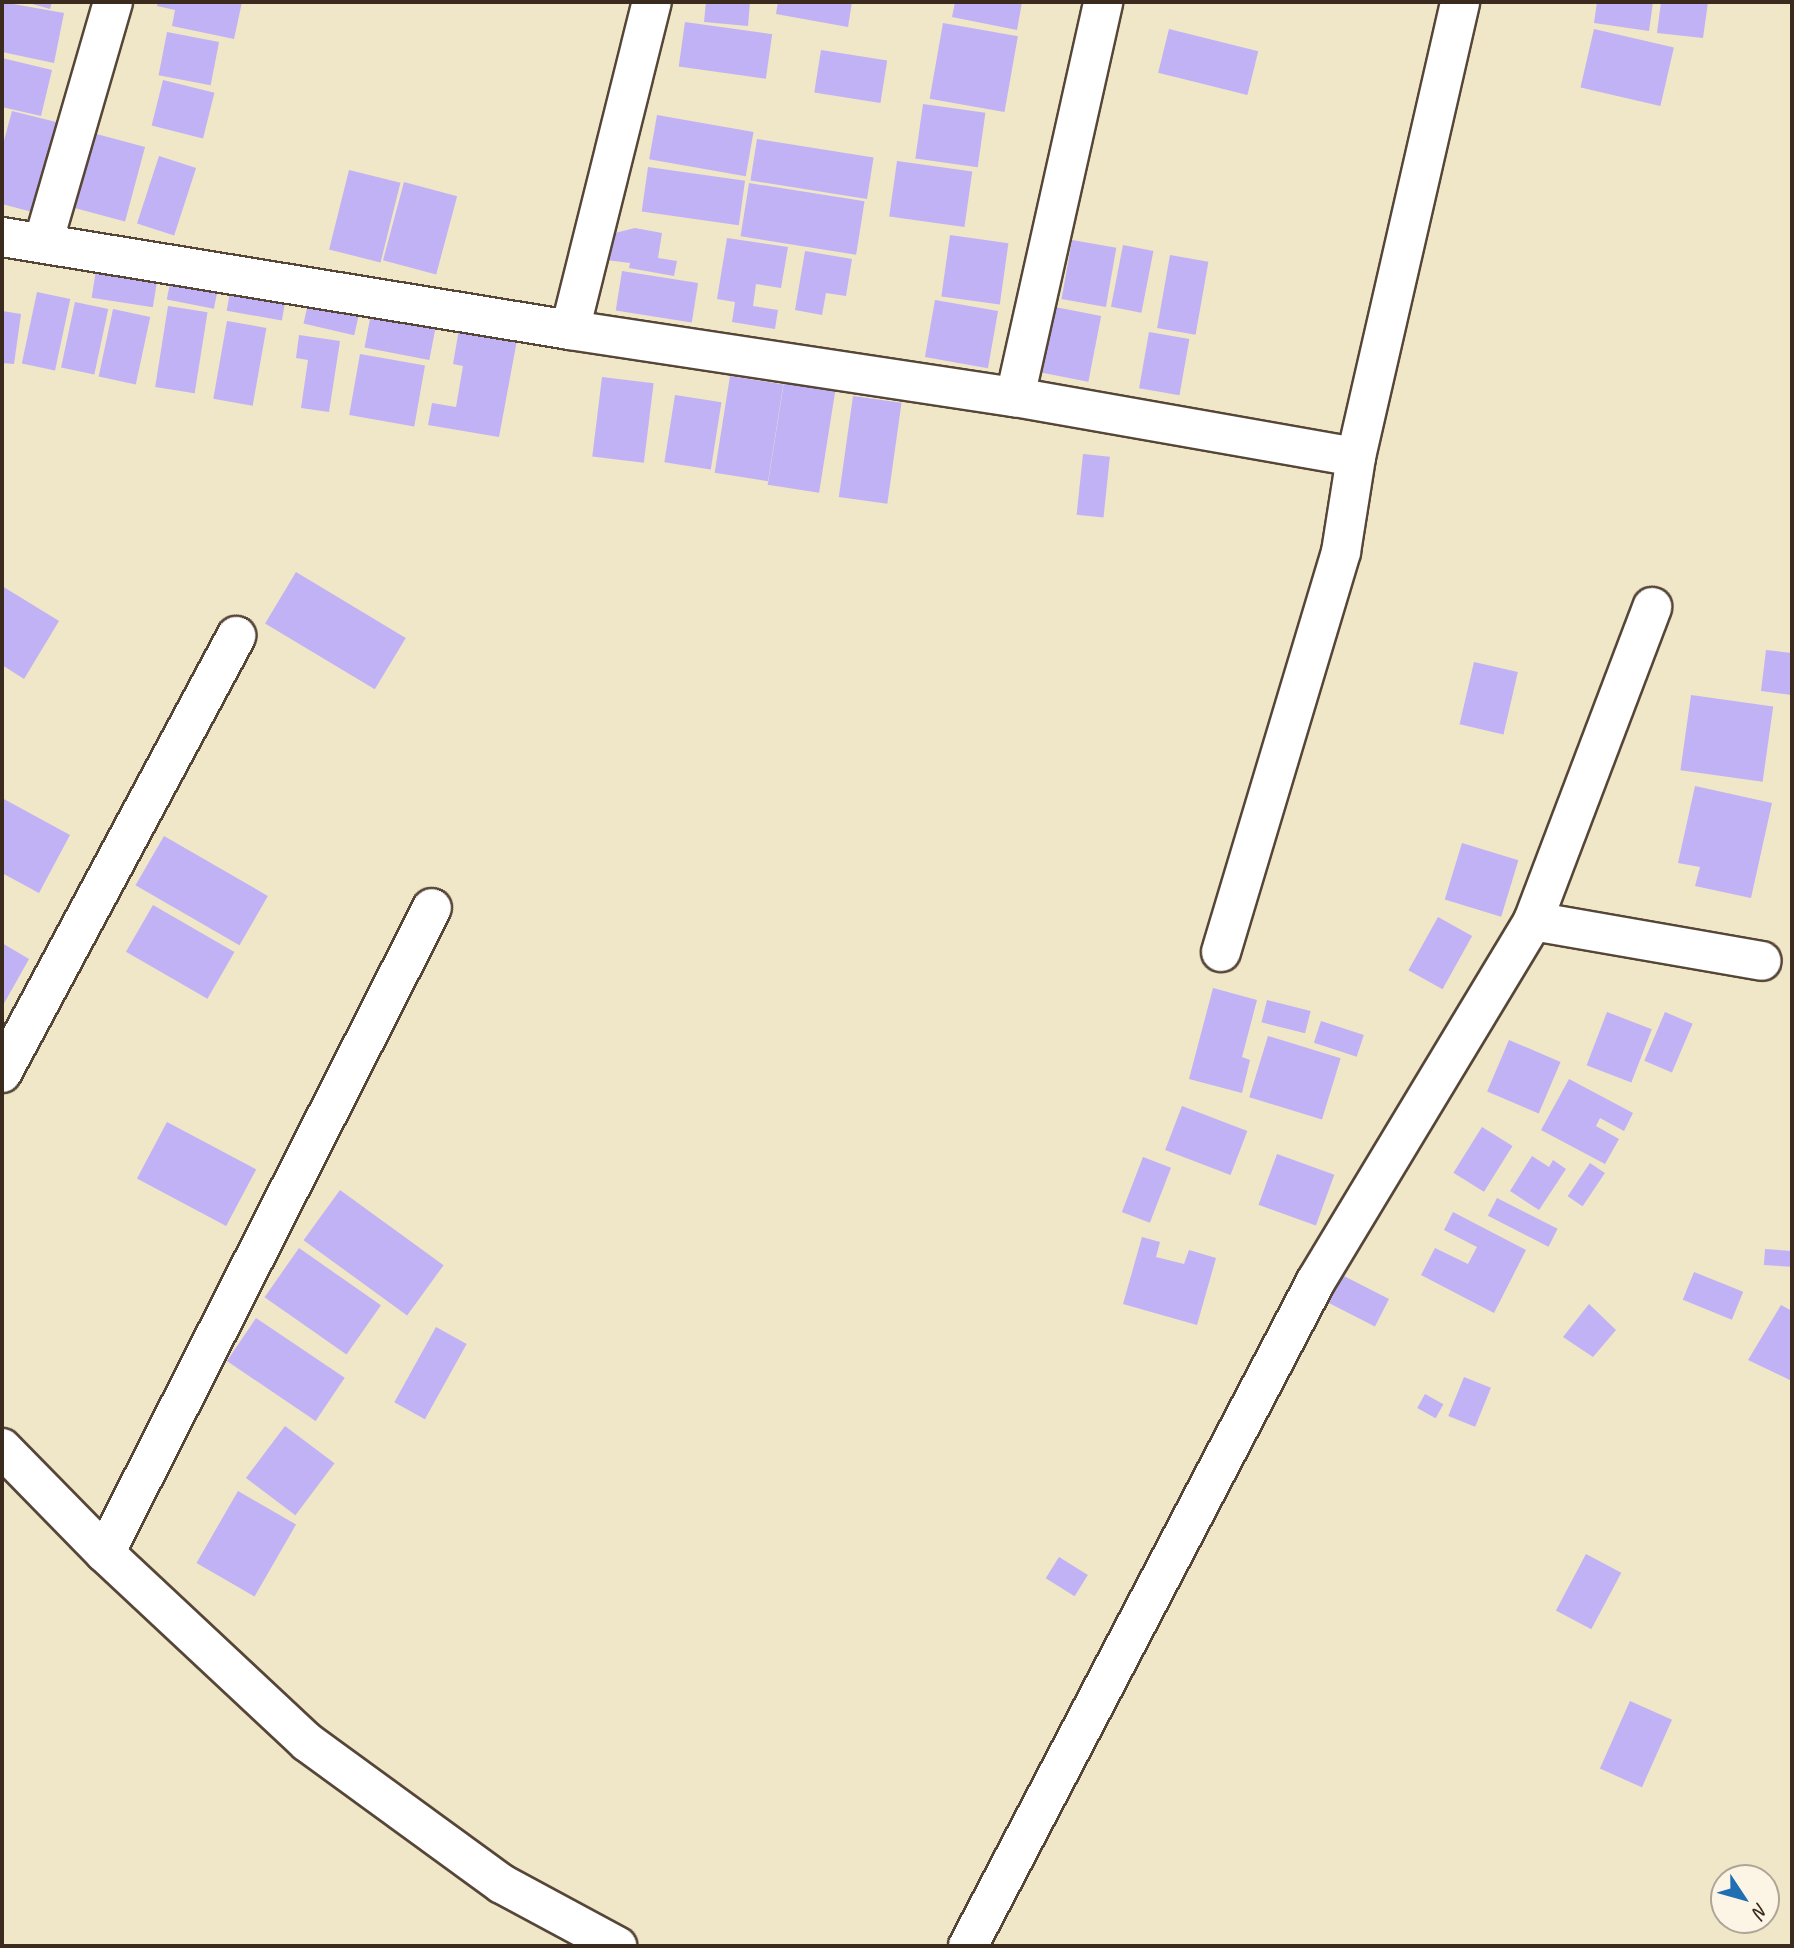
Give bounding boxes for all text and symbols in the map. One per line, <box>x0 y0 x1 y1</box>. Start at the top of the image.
north arrow <box>1710 1864 1780 1934</box>
text: N <box>1747 1898 1774 1922</box>

